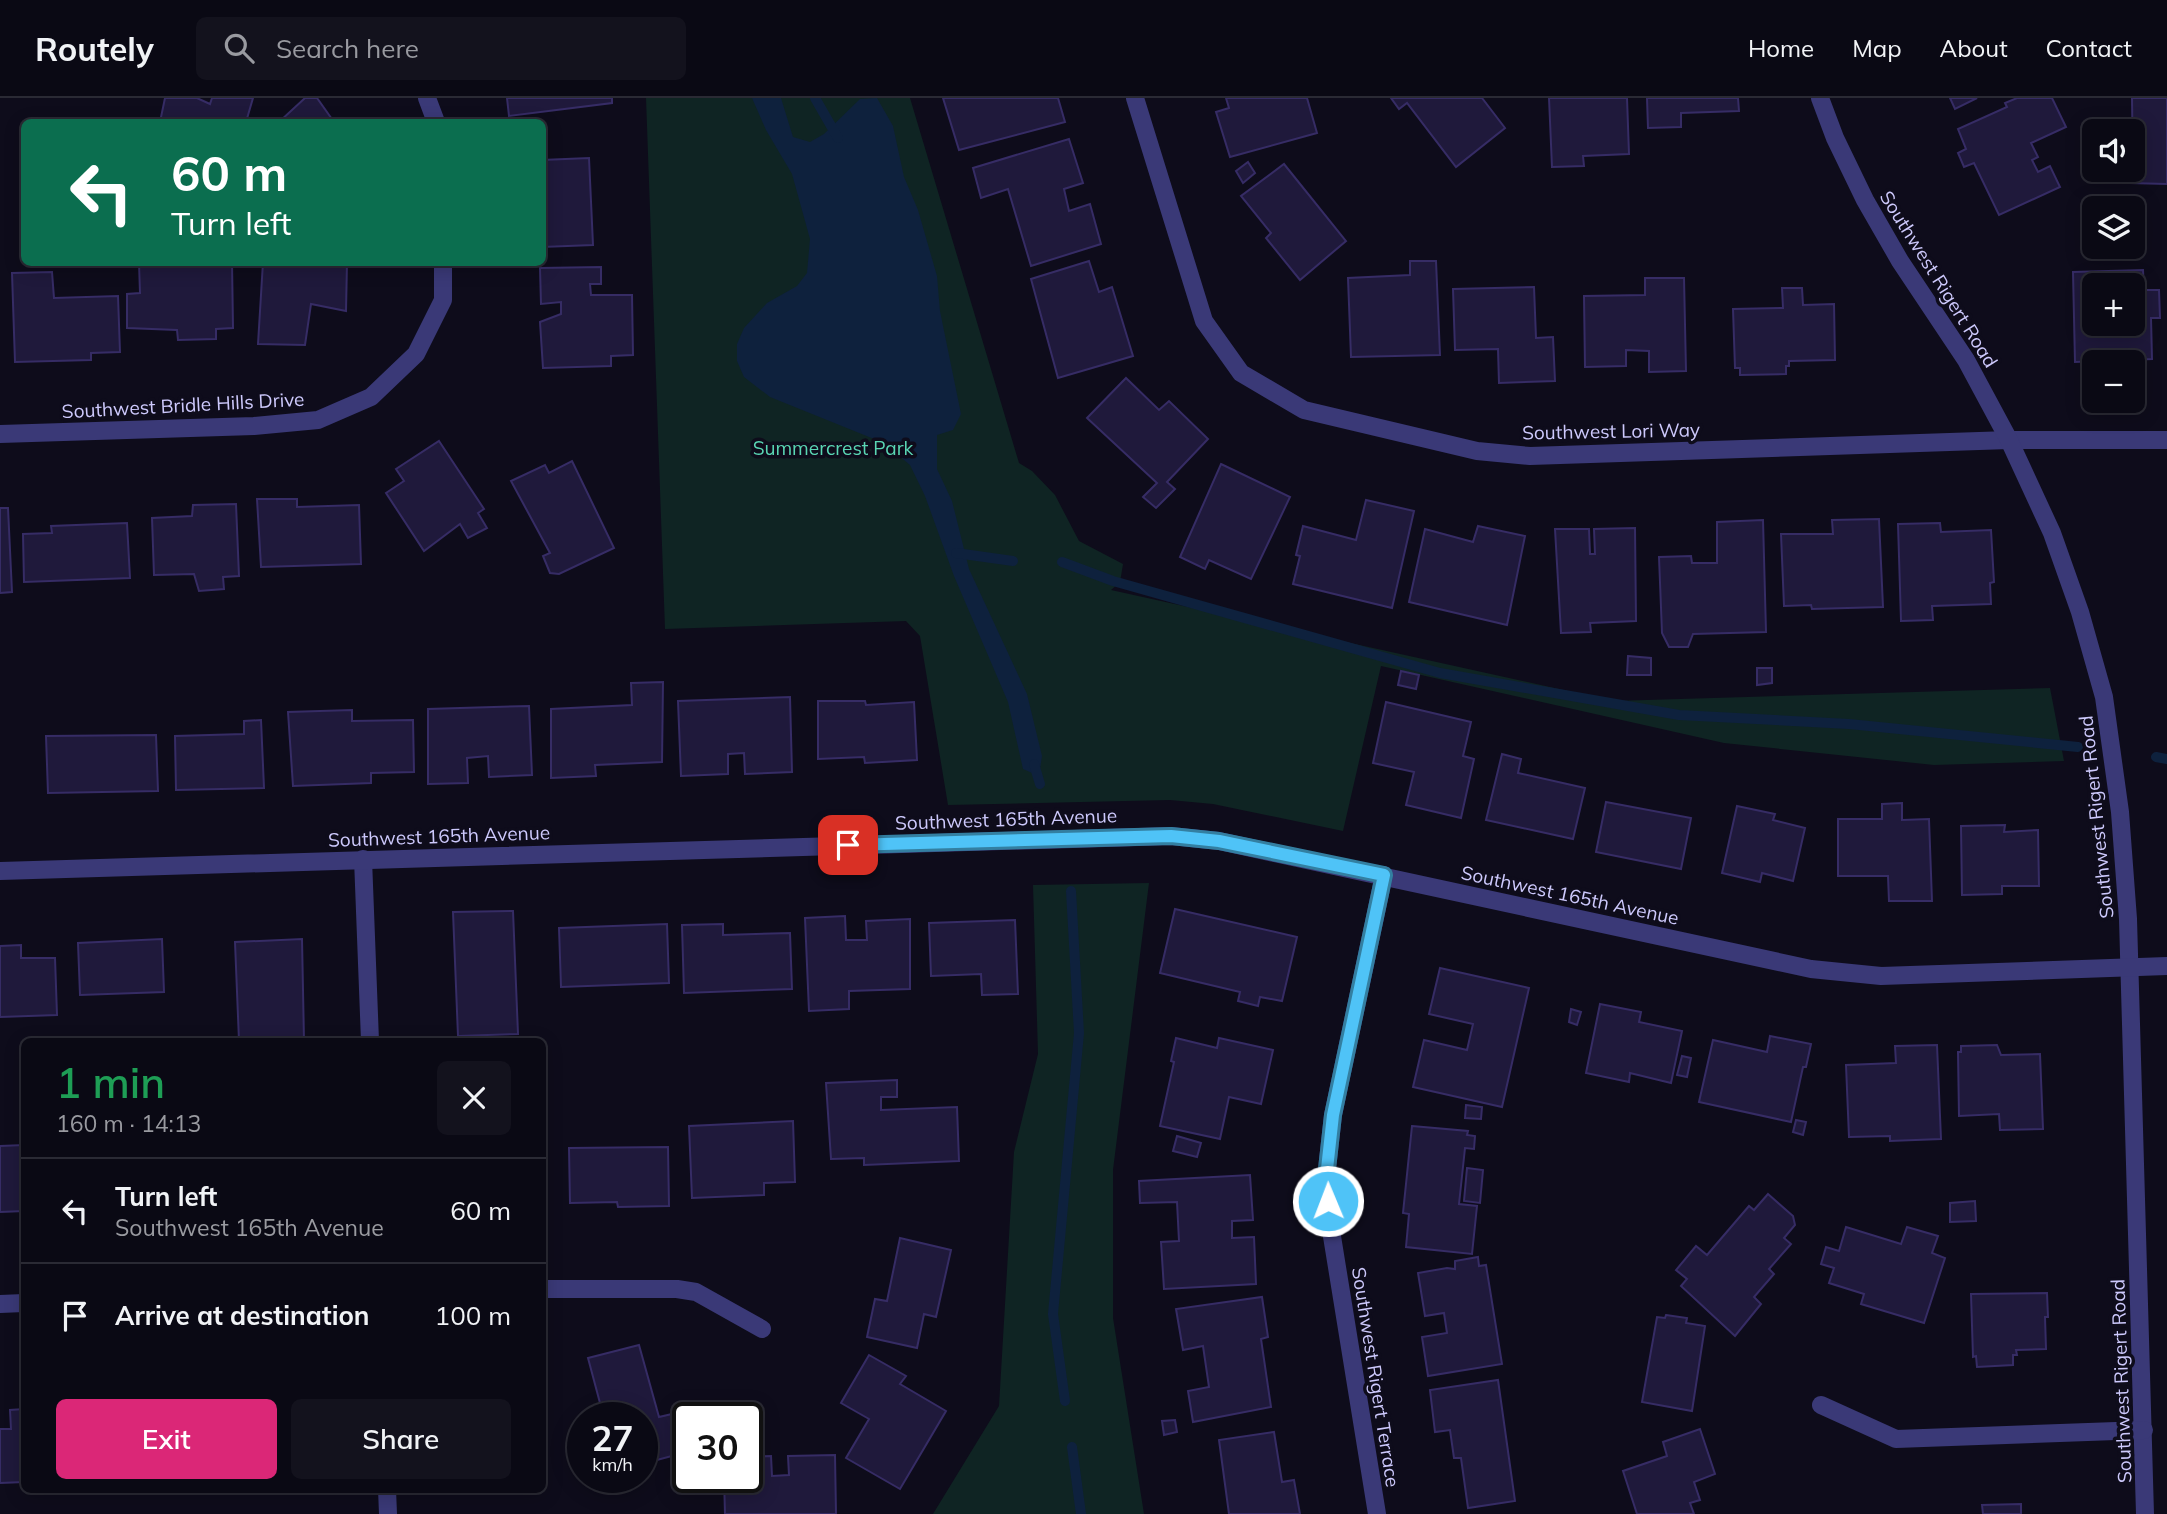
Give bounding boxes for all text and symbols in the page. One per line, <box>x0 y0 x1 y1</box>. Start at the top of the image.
search box <box>196 17 686 80</box>
text: Routely <box>35 28 154 69</box>
icon: search <box>220 29 258 67</box>
text: Search here <box>276 32 419 65</box>
text: Home <box>1748 33 1814 63</box>
text: Map <box>1852 33 1902 63</box>
text: About <box>1940 33 2008 63</box>
text: Contact <box>2046 33 2132 63</box>
map controls <box>2082 119 2145 413</box>
button: sound <box>2082 119 2145 182</box>
text: 60 m <box>171 142 287 203</box>
icon: left <box>56 147 147 238</box>
street label: Southwest Rigert Road <box>1875 186 2003 372</box>
button: layers <box>2082 196 2145 259</box>
text: Turn left <box>171 203 291 243</box>
button: + <box>2082 273 2145 336</box>
button: − <box>2082 350 2145 413</box>
street label: Southwest Bridle Hills Drive <box>61 387 305 423</box>
street label: Southwest Lori Way <box>1522 417 1700 445</box>
park label: Summercrest Park <box>753 436 914 460</box>
street label: Southwest Rigert Road <box>2073 714 2119 920</box>
street label: Southwest 165th Avenue <box>895 803 1117 835</box>
pin <box>818 815 878 875</box>
street label: Southwest 165th Avenue <box>328 820 550 852</box>
icon: arrive <box>829 826 867 864</box>
street label: Southwest 165th Avenue <box>1459 860 1681 930</box>
text: 1 min <box>56 1056 165 1109</box>
button: close <box>437 1061 511 1135</box>
text: 160 m · 14:13 <box>56 1109 201 1138</box>
position arrow <box>1291 1164 1365 1238</box>
text: Turn left <box>115 1180 217 1213</box>
icon: left <box>56 1192 94 1230</box>
text: 60 m <box>450 1194 511 1227</box>
text: Southwest 165th Avenue <box>115 1213 384 1242</box>
street label: Southwest Rigert Terrace <box>1347 1265 1405 1489</box>
street label: Southwest Rigert Road <box>2105 1279 2137 1483</box>
icon: arrive <box>56 1297 94 1335</box>
text: Arrive at destination <box>115 1299 370 1332</box>
text: 100 m <box>435 1299 511 1332</box>
button: Exit <box>56 1399 277 1479</box>
button: Share <box>291 1399 511 1479</box>
speed limit sign: 30 <box>672 1402 763 1493</box>
text: 27 <box>591 1416 634 1460</box>
text: km/h <box>592 1453 633 1476</box>

